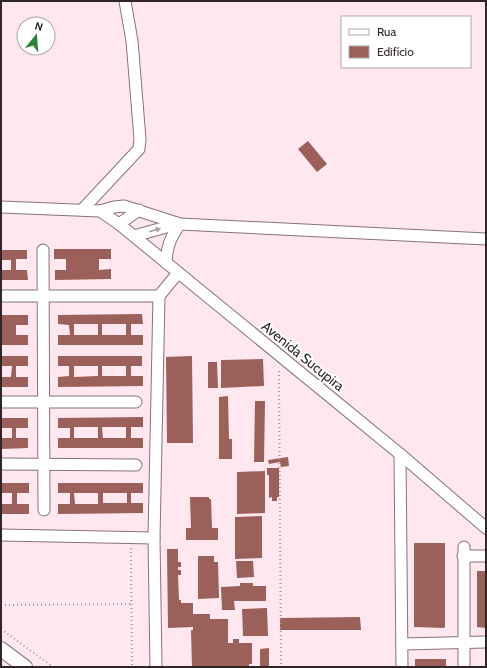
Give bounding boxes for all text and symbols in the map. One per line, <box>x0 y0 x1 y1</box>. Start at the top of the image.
north arrow <box>16 16 56 56</box>
legend <box>341 16 471 68</box>
text: N <box>33 19 45 34</box>
text: Rua <box>377 24 396 39</box>
text: Edifício <box>377 44 414 59</box>
one-way arrow <box>150 227 162 233</box>
street label: Avenida Sucupira <box>258 317 348 395</box>

